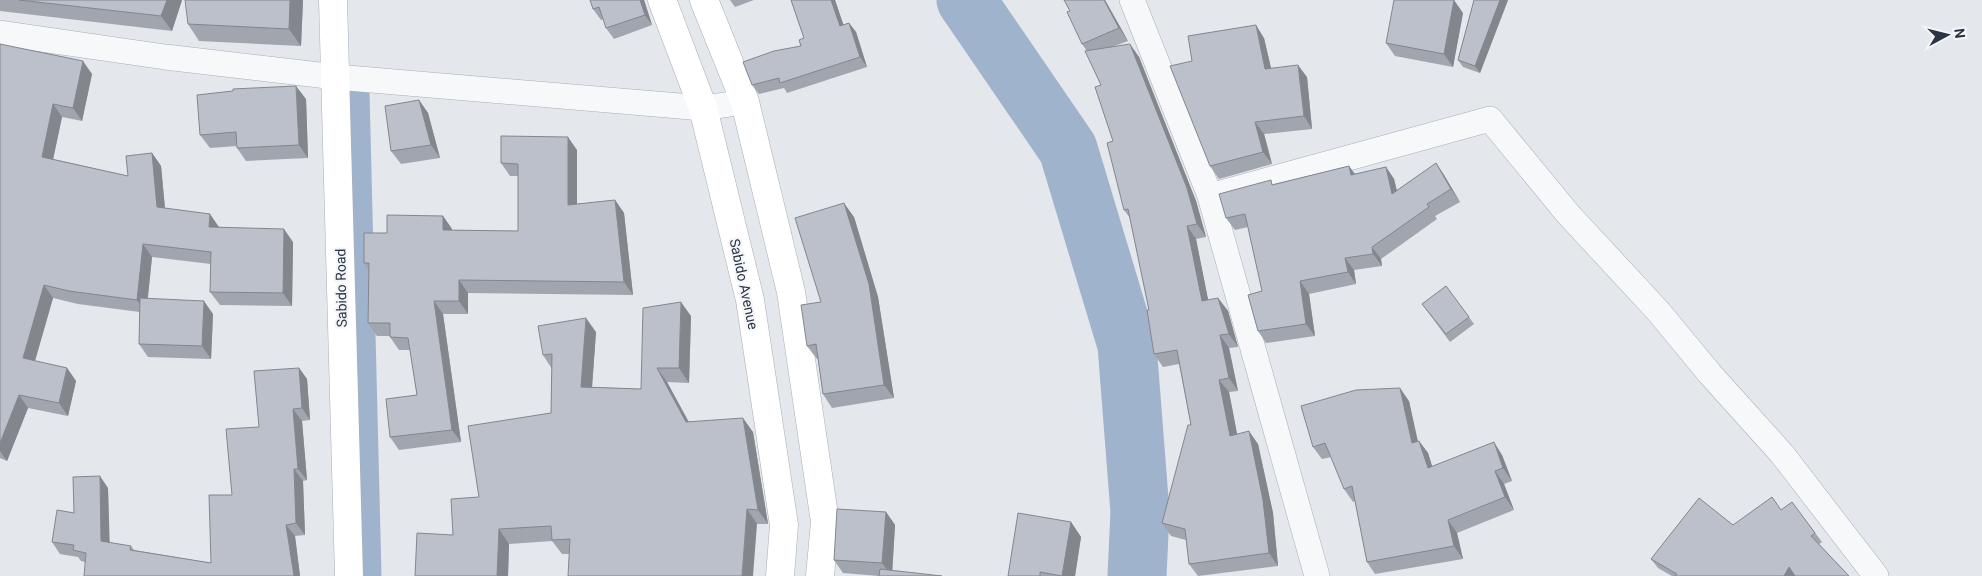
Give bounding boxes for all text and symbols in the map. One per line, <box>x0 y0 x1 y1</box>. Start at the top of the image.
north arrow <box>1922 10 1972 60</box>
text: N <box>1951 28 1968 39</box>
street label: Sabido Avenue <box>727 237 761 331</box>
street label: Sabido Road <box>332 249 350 327</box>

